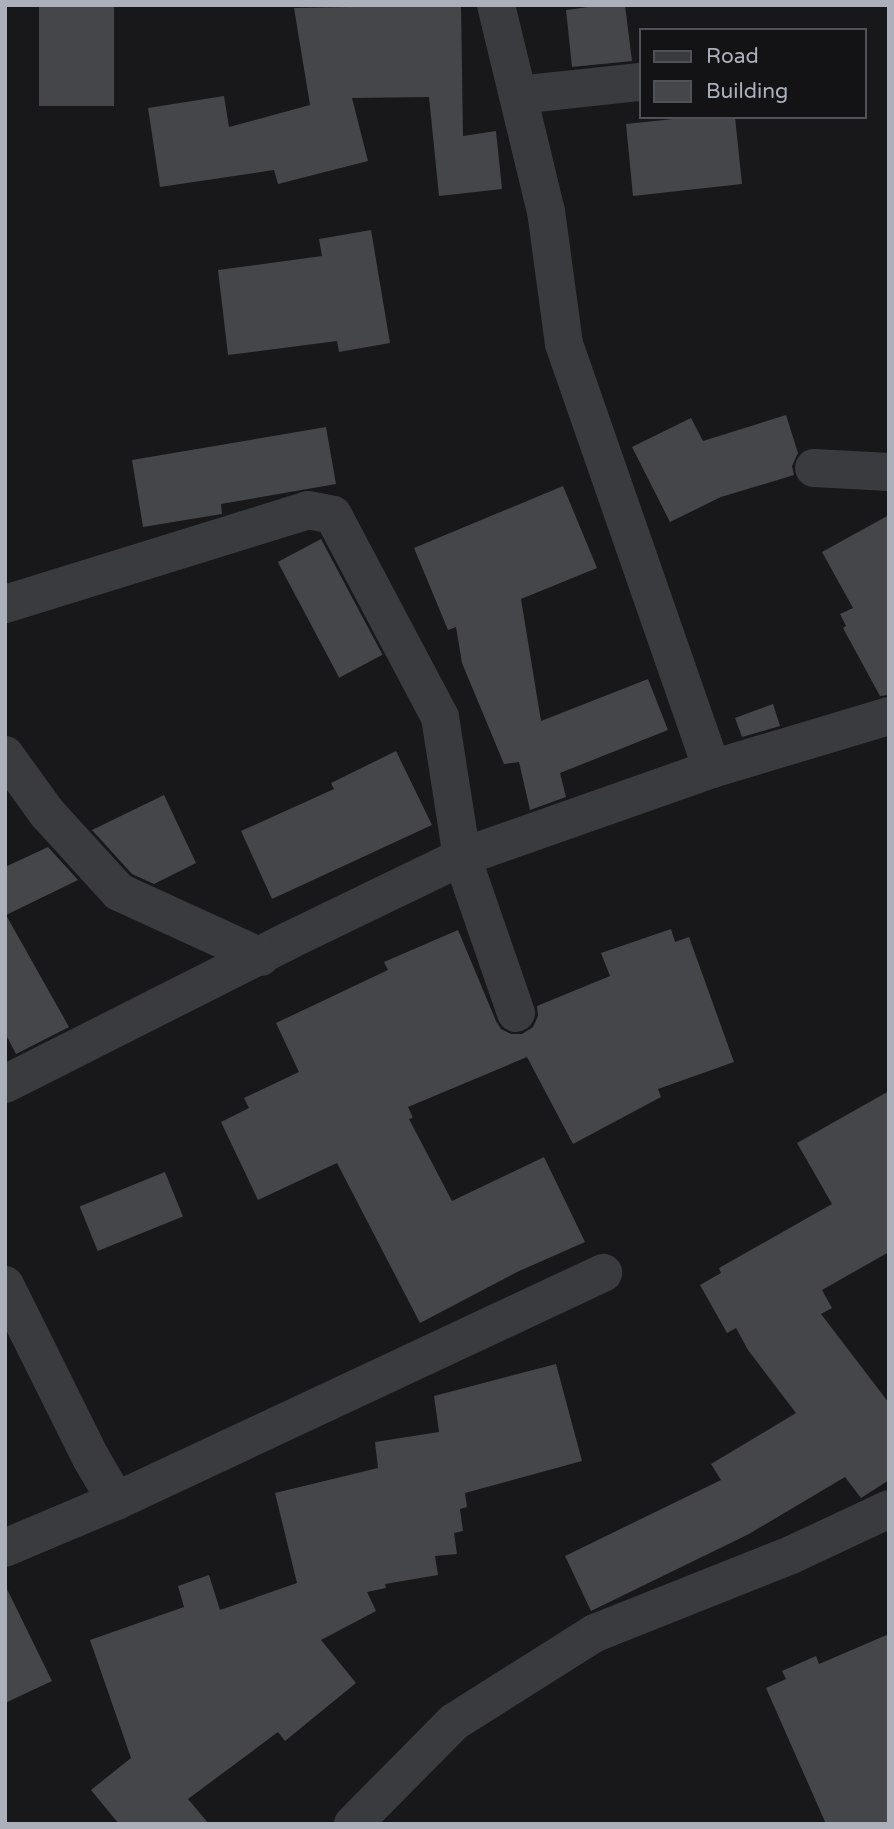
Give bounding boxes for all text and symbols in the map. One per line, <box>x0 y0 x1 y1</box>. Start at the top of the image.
legend <box>638 28 866 119</box>
text: Road <box>706 44 759 69</box>
text: Building <box>706 79 788 104</box>

